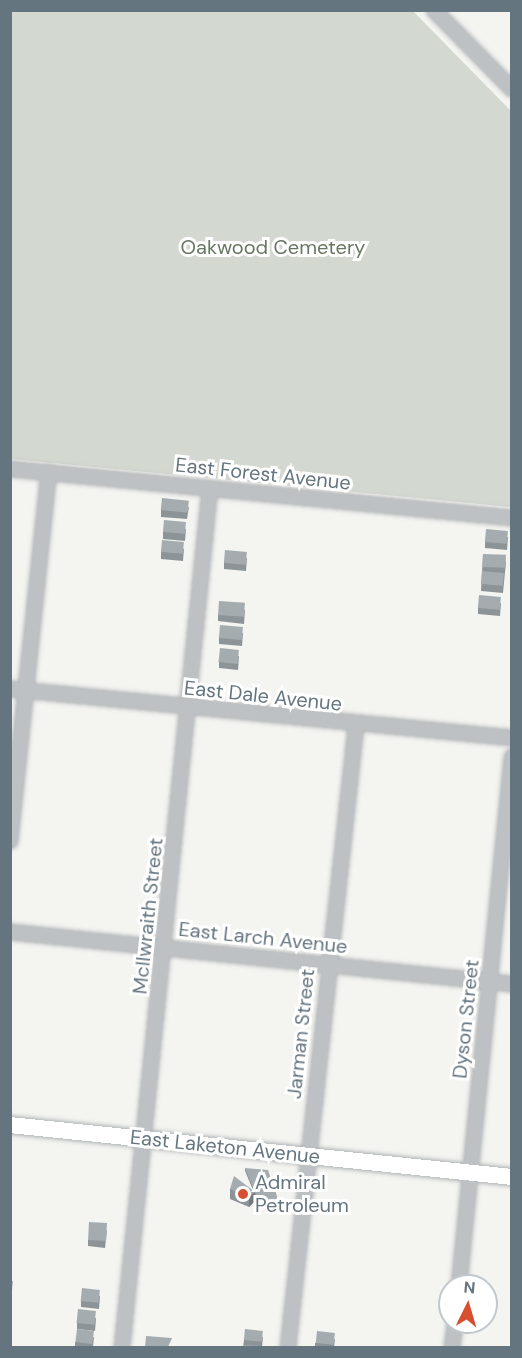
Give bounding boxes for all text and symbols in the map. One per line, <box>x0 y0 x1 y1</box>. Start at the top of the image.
park label: Oakwood Cemetery <box>181 235 365 259</box>
street label: East Forest Avenue <box>174 453 352 495</box>
street label: East Dale Avenue <box>183 676 343 716</box>
street label: McIlwraith Street <box>128 837 168 995</box>
street label: East Larch Avenue <box>177 917 349 959</box>
street label: Dyson Street <box>448 958 484 1080</box>
street label: Jarman Street <box>282 968 320 1100</box>
street label: East Laketon Avenue <box>129 1125 321 1169</box>
place label: Admiral Petroleum <box>255 1170 349 1217</box>
marker: Admiral Petroleum <box>236 1187 250 1201</box>
north arrow <box>438 1274 498 1334</box>
text: N <box>463 1277 476 1299</box>

